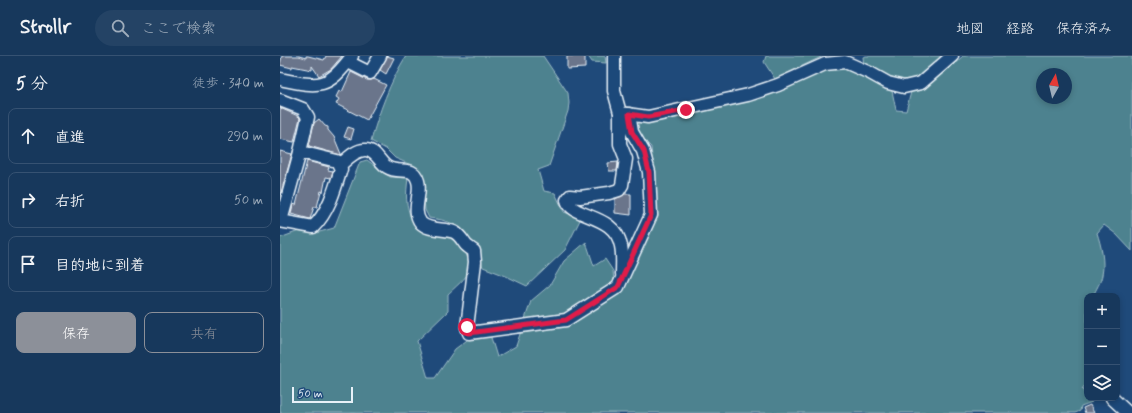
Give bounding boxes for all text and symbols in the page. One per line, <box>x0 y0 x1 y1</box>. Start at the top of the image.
search box <box>95 10 375 46</box>
text: Strollr <box>20 15 71 40</box>
icon: search <box>109 17 131 39</box>
text: ここで検索 <box>141 19 216 39</box>
text: 地図 <box>956 20 984 38</box>
text: 経路 <box>1006 20 1034 38</box>
text: 保存済み <box>1056 20 1112 38</box>
north arrow <box>1036 68 1072 104</box>
text: 5 分 <box>16 73 48 95</box>
text: 徒歩 · 340 m <box>193 75 264 92</box>
route end <box>677 101 695 119</box>
icon: ahead <box>17 125 39 147</box>
text: 直進 <box>55 128 85 148</box>
text: 290 m <box>227 128 263 145</box>
icon: right <box>17 189 39 211</box>
text: 右折 <box>55 192 85 212</box>
text: 50 m <box>234 192 263 209</box>
icon: arrive <box>17 253 39 275</box>
text: 目的地に到着 <box>55 256 145 276</box>
map controls <box>1084 293 1120 401</box>
button: + <box>1084 293 1120 329</box>
button: 保存 <box>16 312 136 353</box>
button: 共有 <box>144 312 264 353</box>
route start <box>458 318 476 336</box>
button: − <box>1084 329 1120 365</box>
button: layers <box>1084 365 1120 401</box>
scale bar <box>292 385 353 404</box>
text: 50 m <box>298 387 323 401</box>

